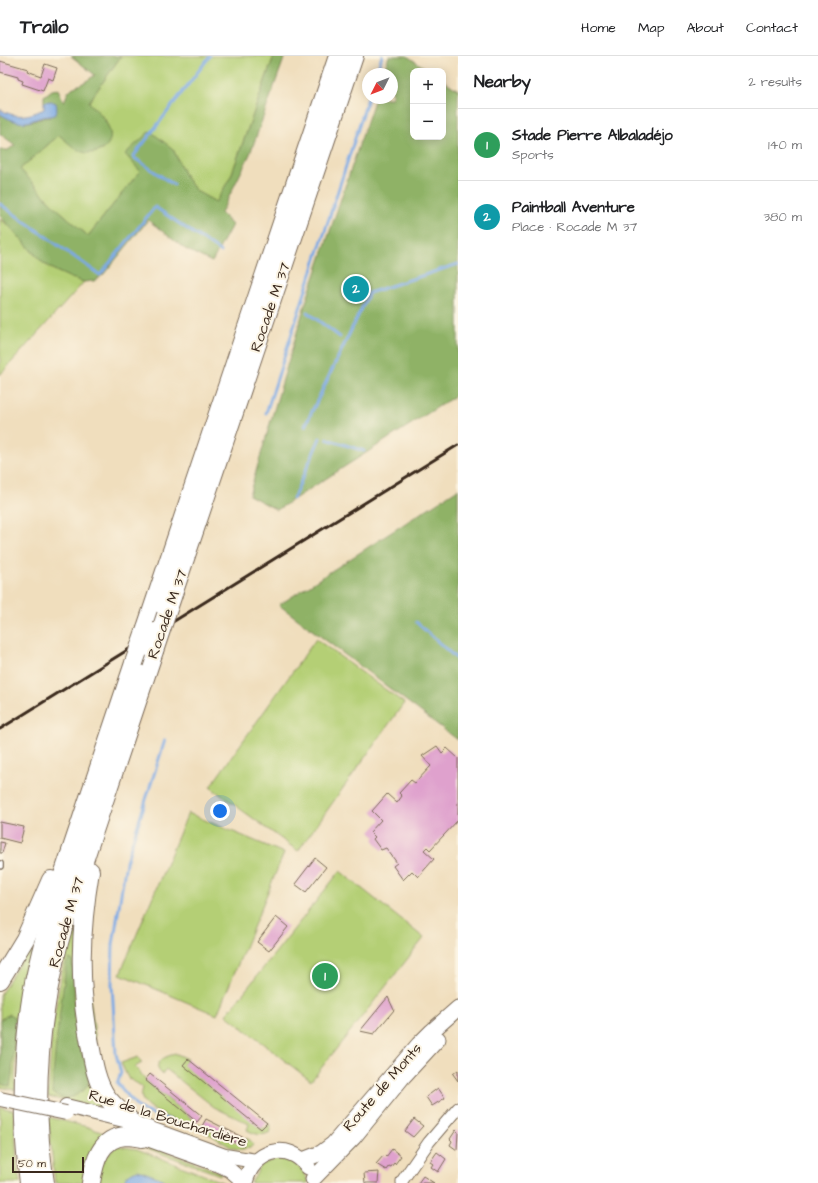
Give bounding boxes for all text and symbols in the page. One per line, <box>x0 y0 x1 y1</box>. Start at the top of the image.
text: Trailo <box>20 14 69 41</box>
text: Home <box>581 18 616 38</box>
text: Map <box>638 18 664 38</box>
text: About <box>686 18 724 38</box>
text: Contact <box>746 18 798 38</box>
north arrow <box>362 68 398 104</box>
map controls <box>410 68 446 140</box>
button: + <box>410 68 446 104</box>
text: Nearby <box>474 70 531 94</box>
text: 2 results <box>748 73 802 91</box>
button: − <box>410 104 446 140</box>
text: Stade Pierre Albaladéjo <box>512 125 673 146</box>
text: 1 <box>486 136 488 154</box>
text: 140 m <box>768 136 802 154</box>
text: Sports <box>512 146 554 164</box>
text: Paintball Aventure <box>512 197 635 218</box>
text: 2 <box>483 208 491 226</box>
text: 380 m <box>763 208 802 226</box>
text: Place · Rocade M 37 <box>512 218 637 236</box>
street label: Rocade M 37 <box>245 260 296 355</box>
pin: 2 <box>343 274 369 304</box>
street label: Rocade M 37 <box>142 567 193 662</box>
your location <box>210 801 230 821</box>
street label: Rocade M 37 <box>44 874 89 970</box>
pin: 1 <box>312 961 338 991</box>
street label: Route de Monts <box>338 1038 427 1136</box>
street label: Rue de la Bouchardière <box>86 1084 249 1153</box>
scale bar <box>12 1155 84 1174</box>
text: 50 m <box>18 1156 46 1171</box>

